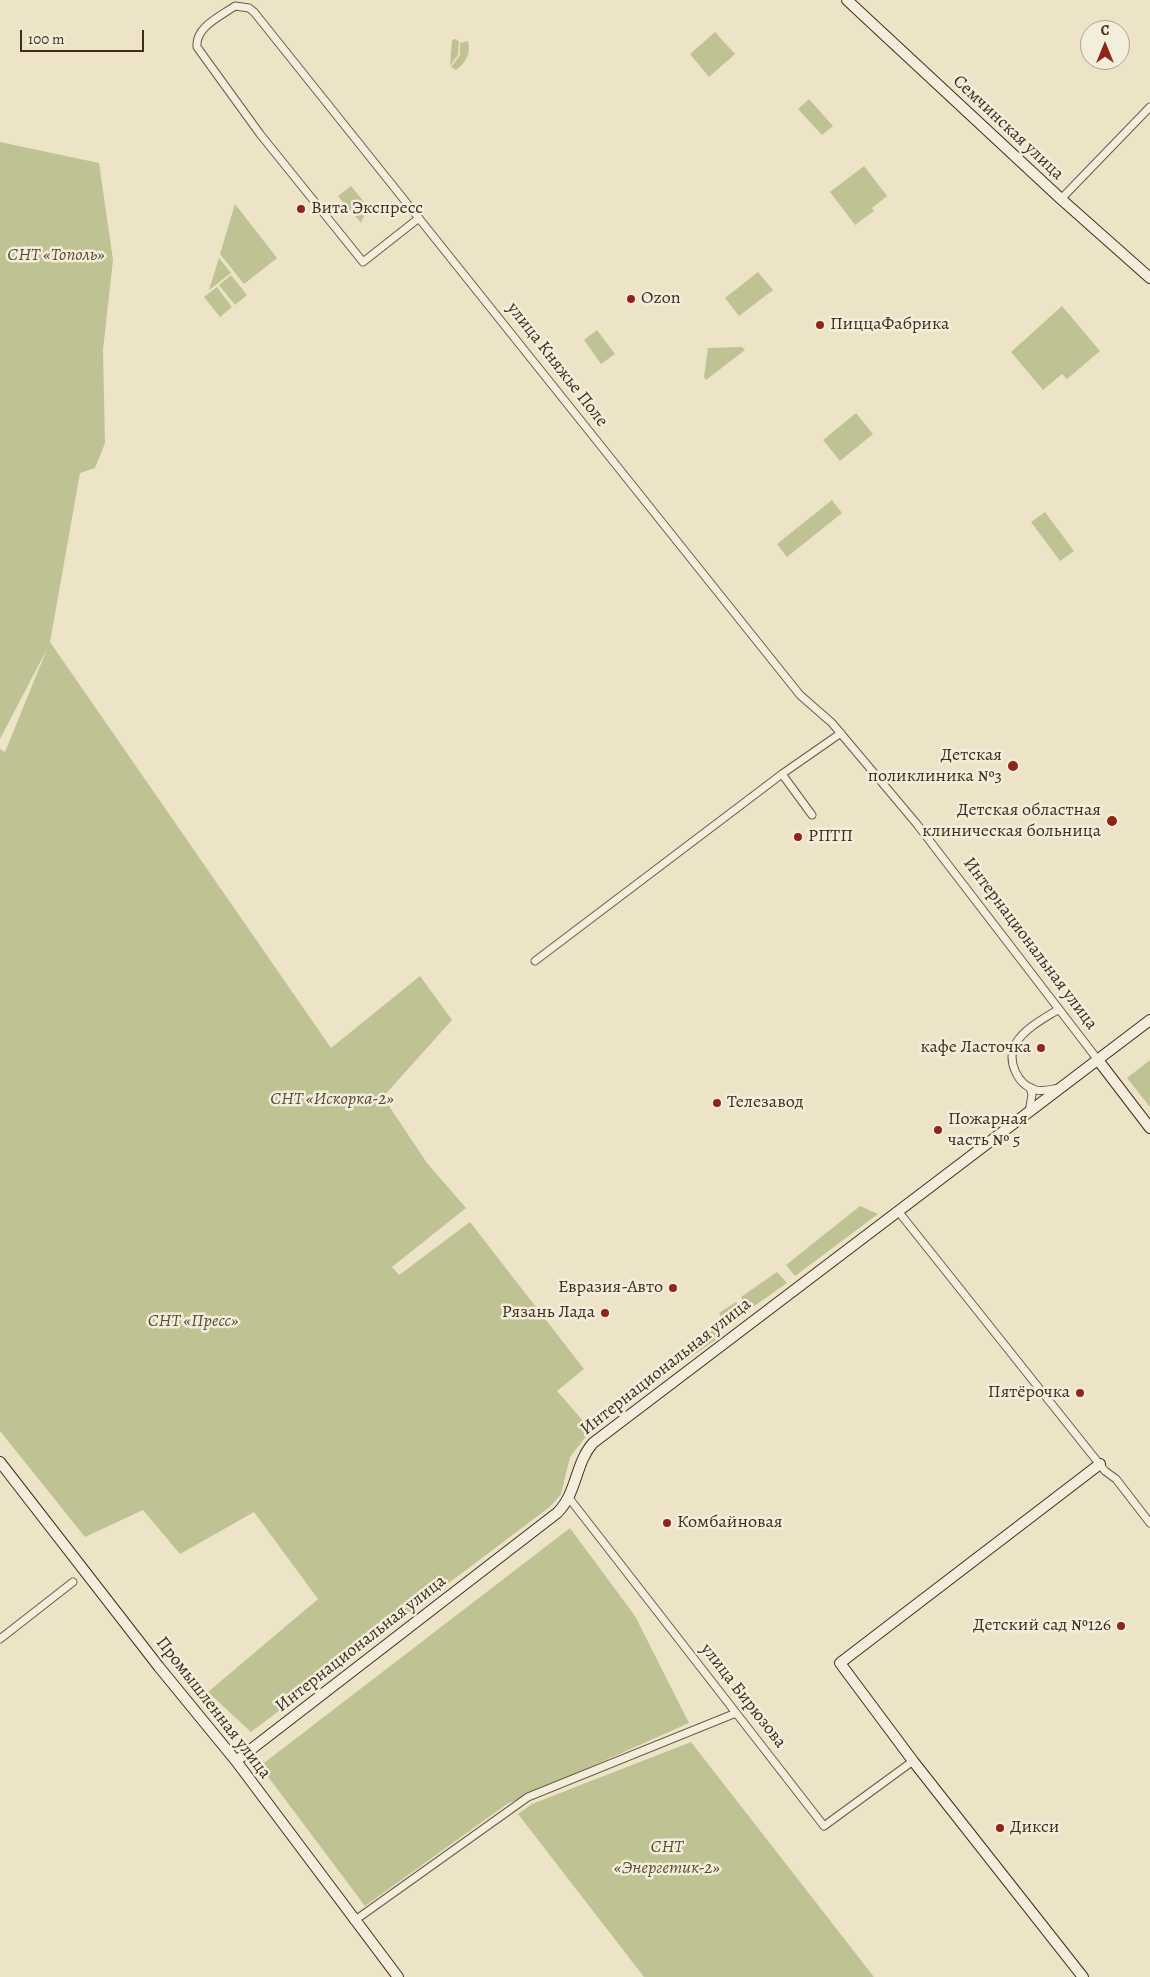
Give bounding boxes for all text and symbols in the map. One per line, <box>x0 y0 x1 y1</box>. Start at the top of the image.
scale bar <box>22 20 146 52</box>
north arrow <box>1080 20 1130 70</box>
text: С <box>1101 21 1109 40</box>
text: 100 m <box>28 29 65 49</box>
street label: Семчинская улица <box>948 71 1068 185</box>
place label: Вита Экспресс <box>311 198 423 220</box>
marker: Вита Экспресс <box>295 203 307 215</box>
park label: СНТ «Тополь» <box>7 245 105 267</box>
place label: Ozon <box>641 288 681 310</box>
marker: Ozon <box>625 293 637 305</box>
street label: улица Княжье Поле <box>502 298 612 432</box>
place label: ПиццаФабрика <box>830 314 949 336</box>
marker: ПиццаФабрика <box>814 319 826 331</box>
place label: Детская поликлиника №3 <box>868 745 1002 788</box>
marker: Детская поликлиника №3 <box>1006 759 1020 773</box>
place label: Детская областная клиническая больница <box>922 800 1101 842</box>
marker: Детская областная клиническая больница <box>1105 814 1119 828</box>
place label: РПТП <box>808 826 853 848</box>
marker: РПТП <box>792 831 804 843</box>
street label: Интернациональная улица <box>958 853 1102 1035</box>
place label: кафе Ласточка <box>921 1037 1031 1059</box>
marker: кафе Ласточка <box>1035 1042 1047 1054</box>
park label: СНТ «Искорка-2» <box>270 1089 394 1111</box>
place label: Телезавод <box>727 1092 804 1114</box>
marker: Телезавод <box>711 1097 723 1109</box>
place label: Пожарная часть № 5 <box>948 1109 1028 1152</box>
marker: Пожарная часть № 5 <box>932 1124 944 1136</box>
place label: Евразия-Авто <box>558 1277 663 1299</box>
marker: Евразия-Авто <box>667 1282 679 1294</box>
street label: Интернациональная улица <box>576 1294 756 1440</box>
place label: Рязань Лада <box>502 1302 595 1324</box>
marker: Рязань Лада <box>599 1307 611 1319</box>
park label: СНТ «Пресс» <box>148 1311 238 1333</box>
place label: Пятёрочка <box>988 1382 1070 1404</box>
marker: Пятёрочка <box>1074 1387 1086 1399</box>
place label: Комбайновая <box>677 1512 783 1534</box>
marker: Комбайновая <box>661 1517 673 1529</box>
street label: Интернациональная улица <box>271 1571 451 1717</box>
place label: Детский сад №126 <box>973 1615 1111 1637</box>
marker: Детский сад №126 <box>1115 1620 1127 1632</box>
street label: Промышленная улица <box>151 1632 275 1784</box>
street label: улица Бирюзова <box>695 1639 791 1753</box>
place label: Дикси <box>1010 1817 1059 1839</box>
marker: Дикси <box>994 1822 1006 1834</box>
park label: СНТ «Энергетик-2» <box>614 1837 720 1880</box>

